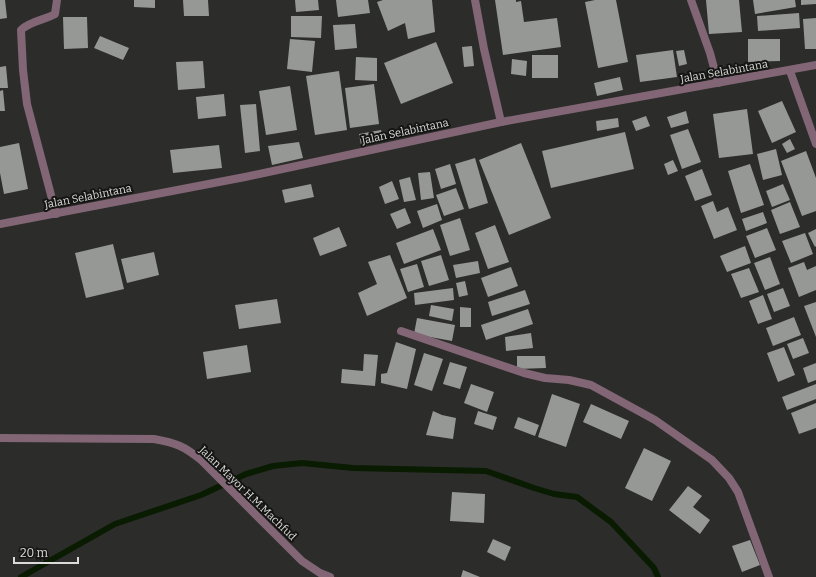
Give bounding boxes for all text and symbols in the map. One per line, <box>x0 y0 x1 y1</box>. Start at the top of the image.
street label: Jalan Selabintana <box>678 57 769 86</box>
street label: Jalan Selabintana <box>359 116 450 147</box>
street label: Jalan Selabintana <box>42 182 133 212</box>
street label: Jalan Mayor H.M.Machfud <box>196 443 299 544</box>
scale bar <box>14 539 78 565</box>
text: 20 m <box>20 546 49 560</box>

